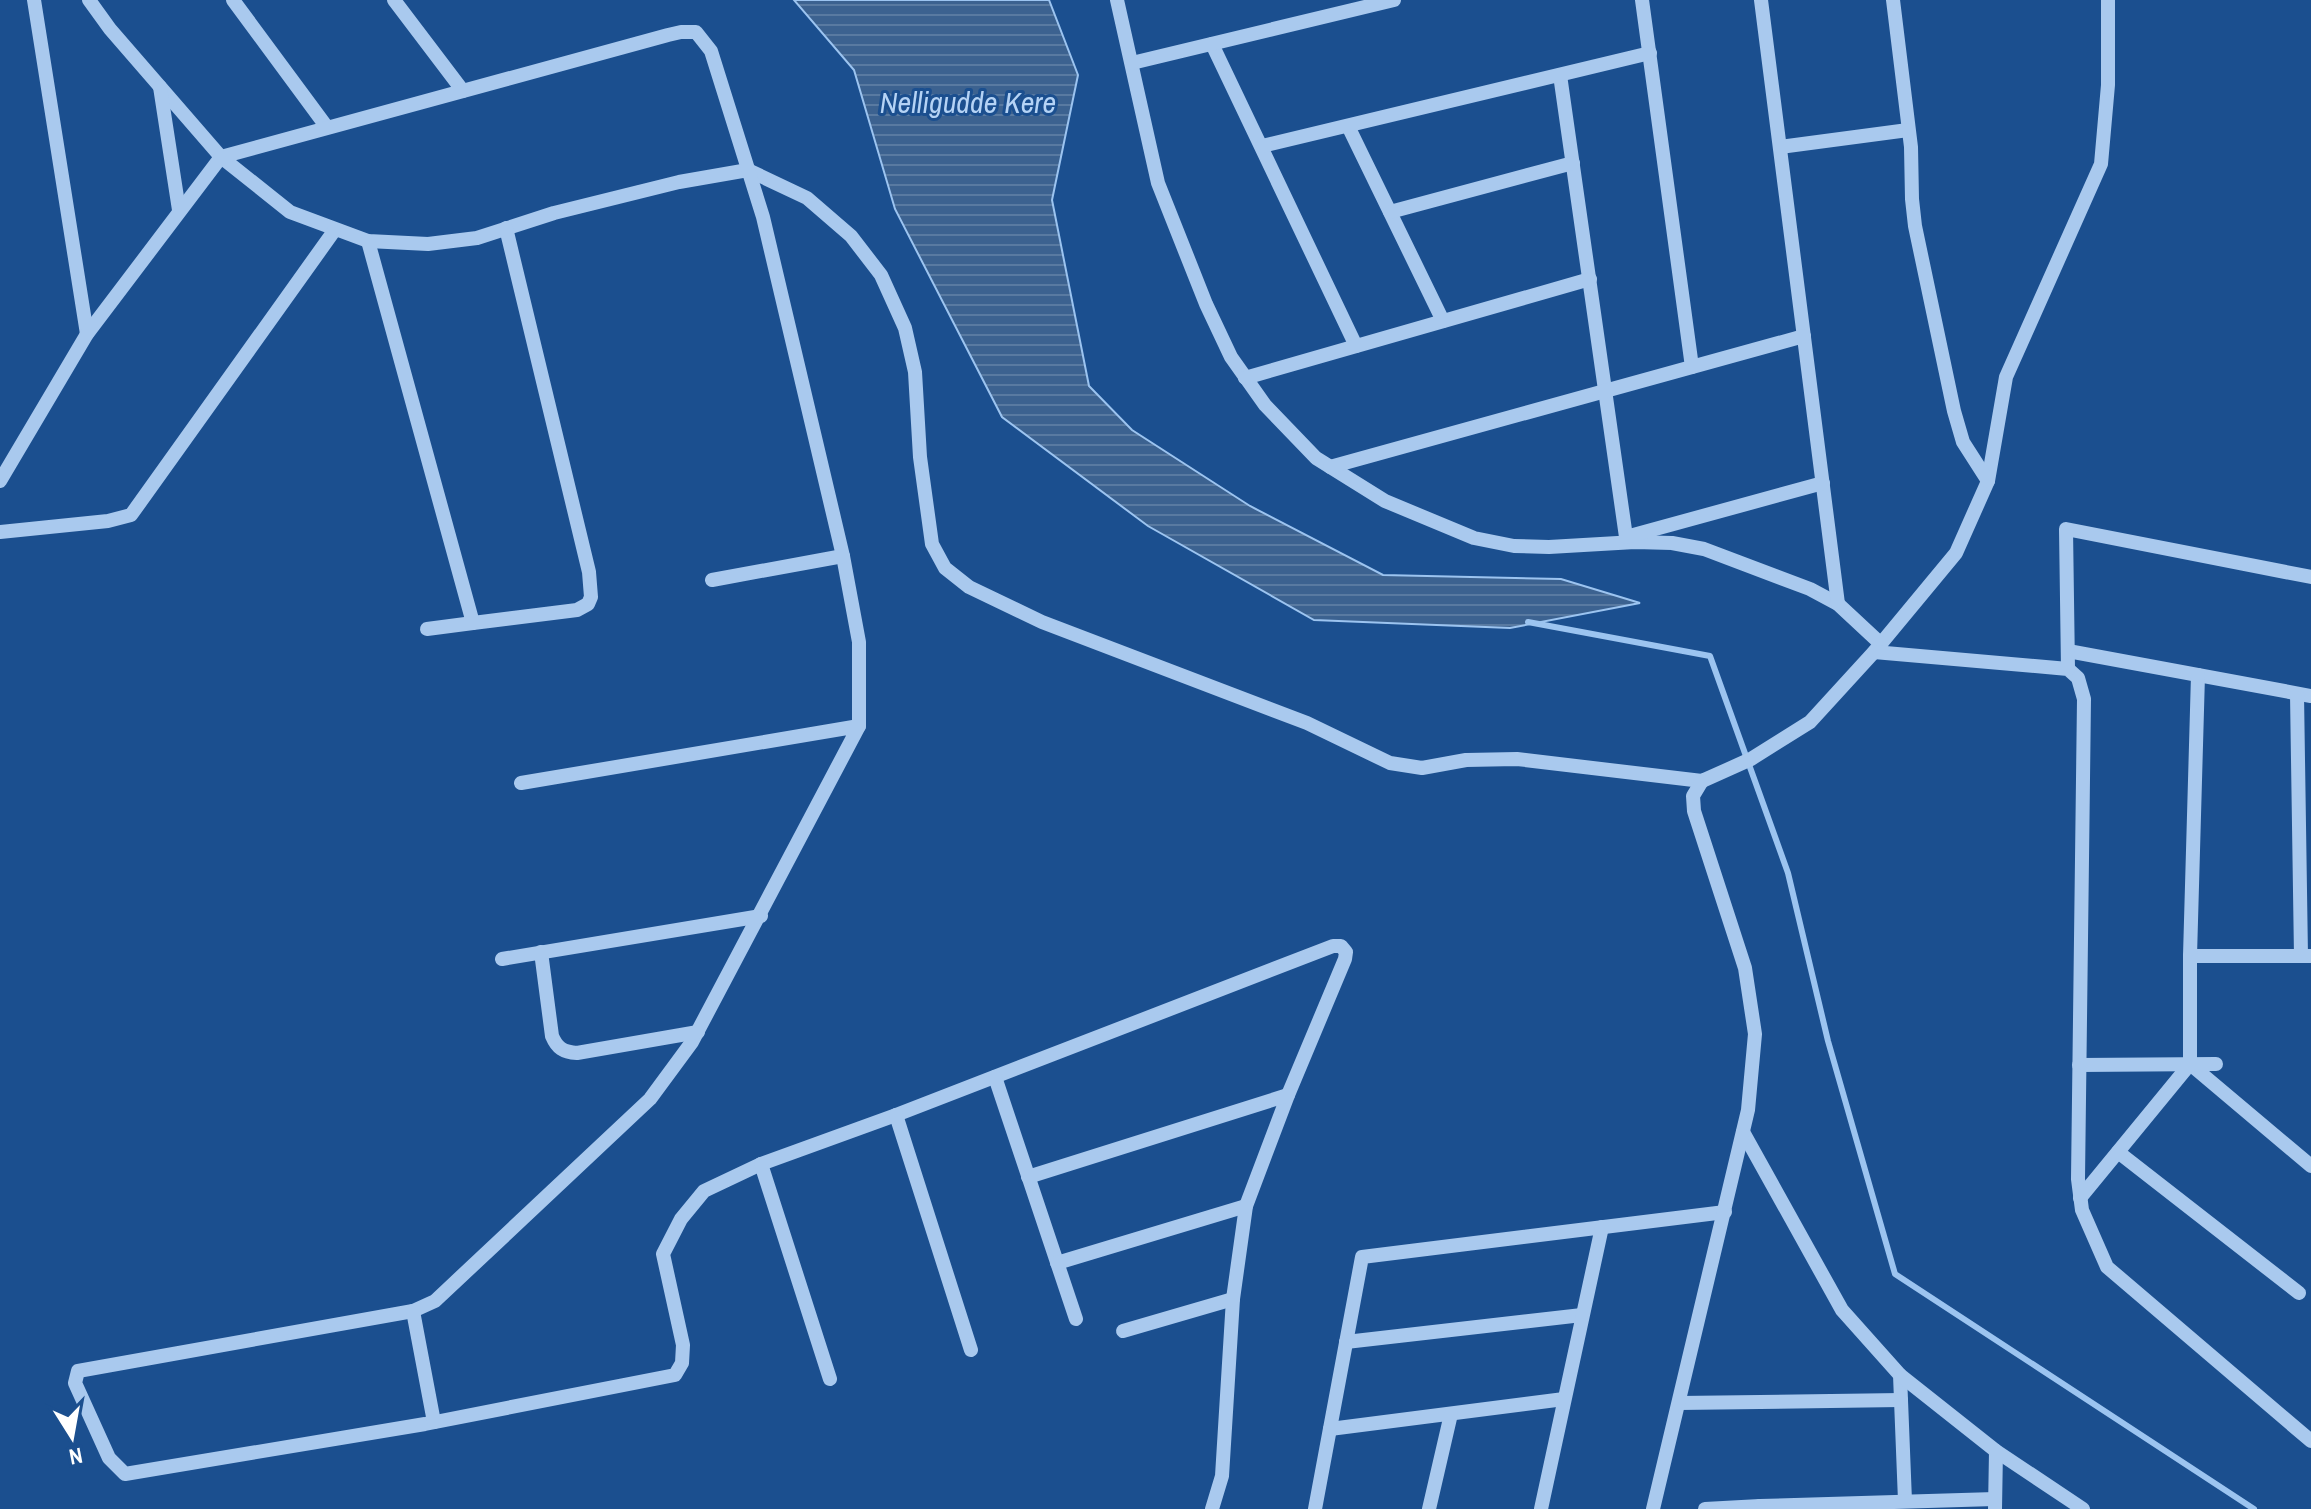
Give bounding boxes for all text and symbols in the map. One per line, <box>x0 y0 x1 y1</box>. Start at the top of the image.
water label: Nelligudde Kere <box>880 82 1056 122</box>
north arrow <box>32 1397 112 1477</box>
text: N <box>67 1441 85 1473</box>

